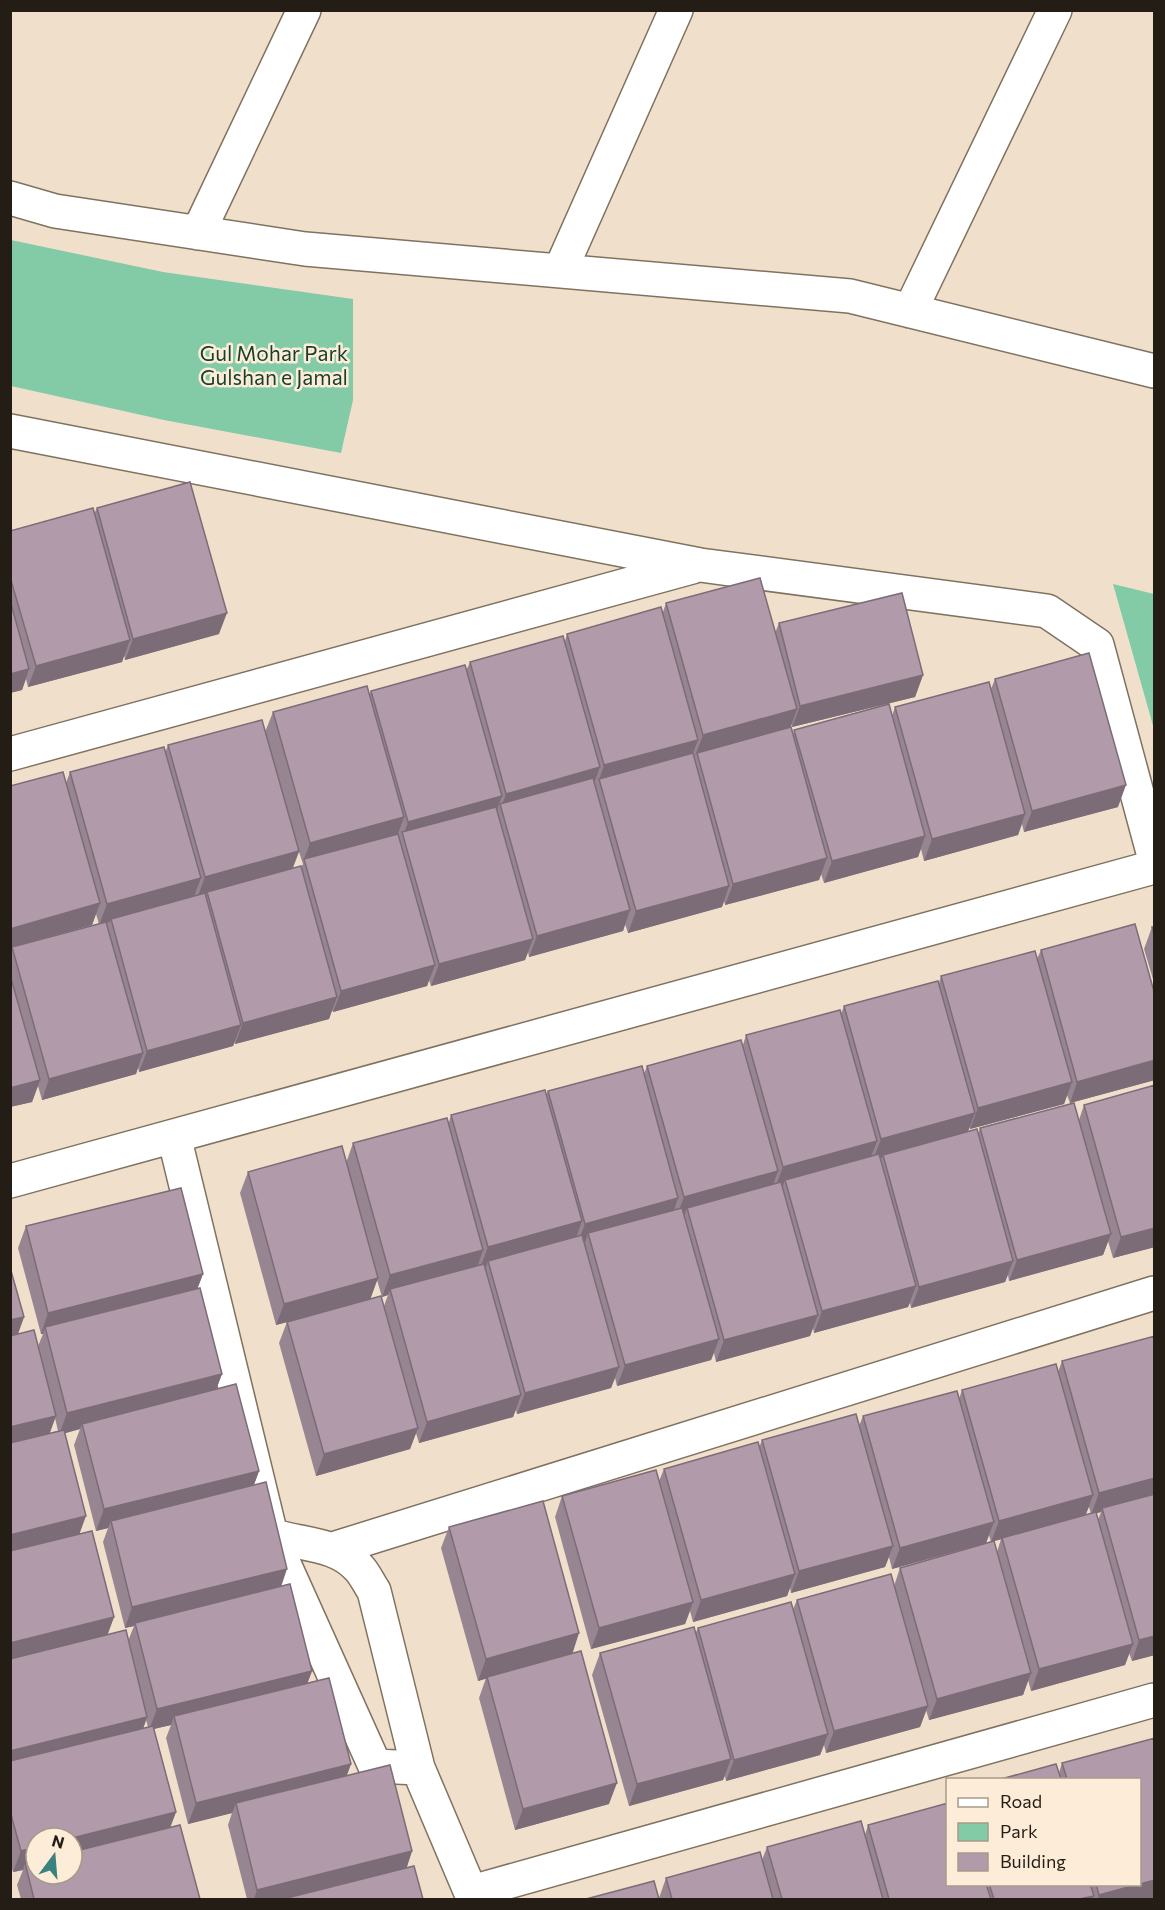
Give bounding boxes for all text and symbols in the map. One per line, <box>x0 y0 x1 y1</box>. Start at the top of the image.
park label: Gul Mohar Park Gulshan e Jamal <box>200 340 348 389</box>
legend <box>946 1778 1141 1886</box>
text: Road <box>1000 1790 1042 1812</box>
text: Park <box>1000 1820 1038 1842</box>
north arrow <box>24 1826 84 1886</box>
text: N <box>50 1830 67 1852</box>
text: Building <box>1000 1850 1066 1872</box>

